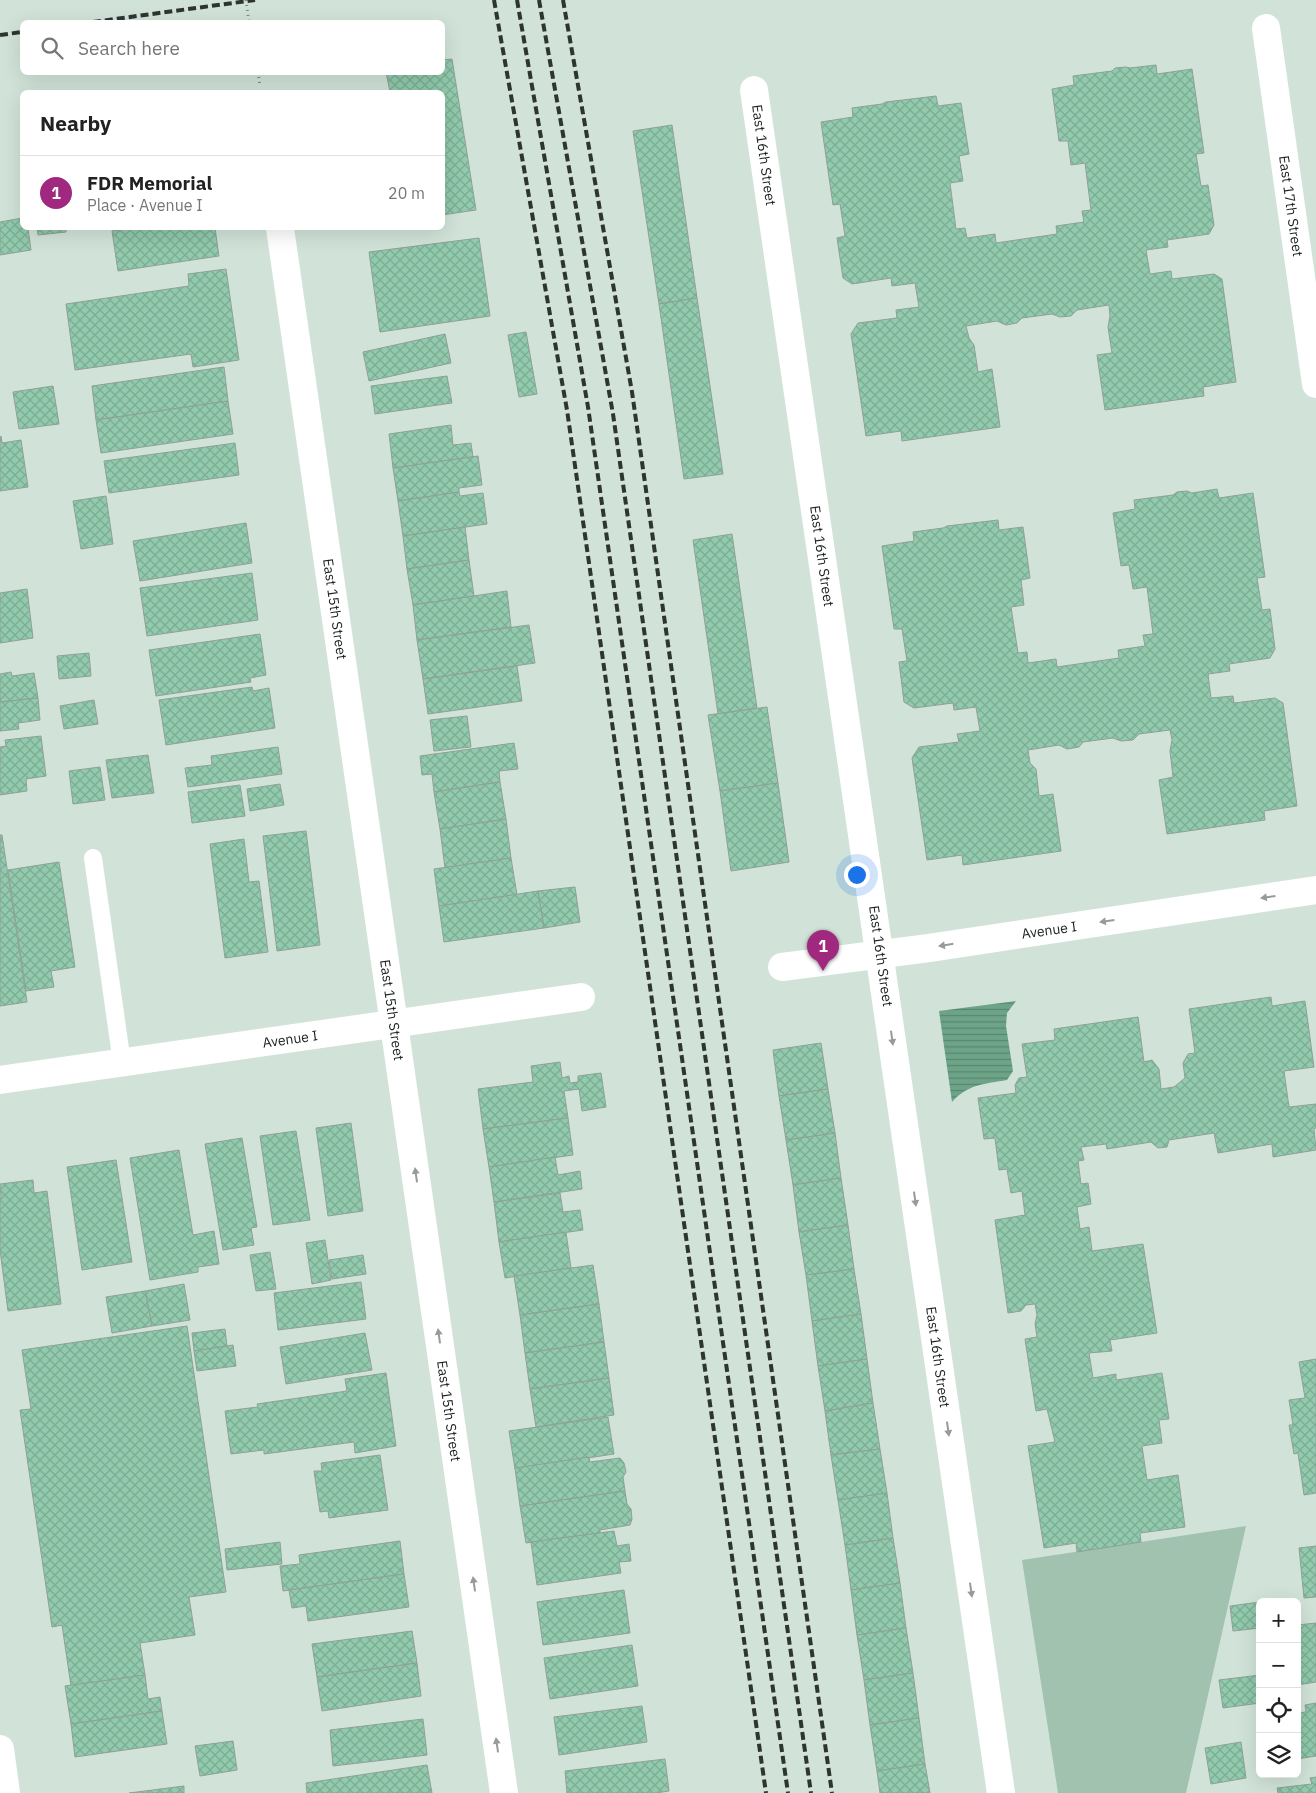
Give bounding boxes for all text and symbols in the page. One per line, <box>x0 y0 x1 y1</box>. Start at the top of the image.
search box <box>20 20 445 75</box>
icon: search <box>38 34 66 62</box>
text: Search here <box>78 36 180 60</box>
street label: East 16th Street <box>748 103 780 207</box>
text: Nearby <box>40 109 111 137</box>
street label: East 17th Street <box>1275 154 1307 258</box>
text: FDR Memorial <box>87 171 212 195</box>
text: 1 <box>51 183 61 203</box>
text: 20 m <box>388 183 425 203</box>
text: Place · Avenue I <box>87 195 203 215</box>
street label: East 16th Street <box>806 504 838 608</box>
street label: East 15th Street <box>319 557 351 661</box>
your location <box>844 862 870 888</box>
one-way arrow <box>1259 893 1275 901</box>
street label: East 16th Street <box>865 904 897 1008</box>
street label: Avenue I <box>1020 917 1078 943</box>
one-way arrow <box>1099 917 1115 925</box>
pin: 1 <box>807 930 839 971</box>
one-way arrow <box>938 941 954 949</box>
street label: East 15th Street <box>376 958 408 1062</box>
street label: Avenue I <box>261 1026 319 1052</box>
one-way arrow <box>888 1030 896 1046</box>
one-way arrow <box>412 1167 420 1183</box>
one-way arrow <box>911 1191 919 1207</box>
street label: East 16th Street <box>922 1305 954 1409</box>
one-way arrow <box>435 1328 443 1344</box>
street label: East 15th Street <box>433 1359 465 1463</box>
one-way arrow <box>945 1421 953 1437</box>
one-way arrow <box>470 1576 478 1592</box>
one-way arrow <box>968 1582 976 1598</box>
map controls <box>1256 1598 1301 1778</box>
button: + <box>1256 1598 1301 1643</box>
button: − <box>1256 1643 1301 1688</box>
button: locate <box>1256 1688 1301 1733</box>
button: layers <box>1256 1733 1301 1778</box>
one-way arrow <box>493 1736 501 1752</box>

